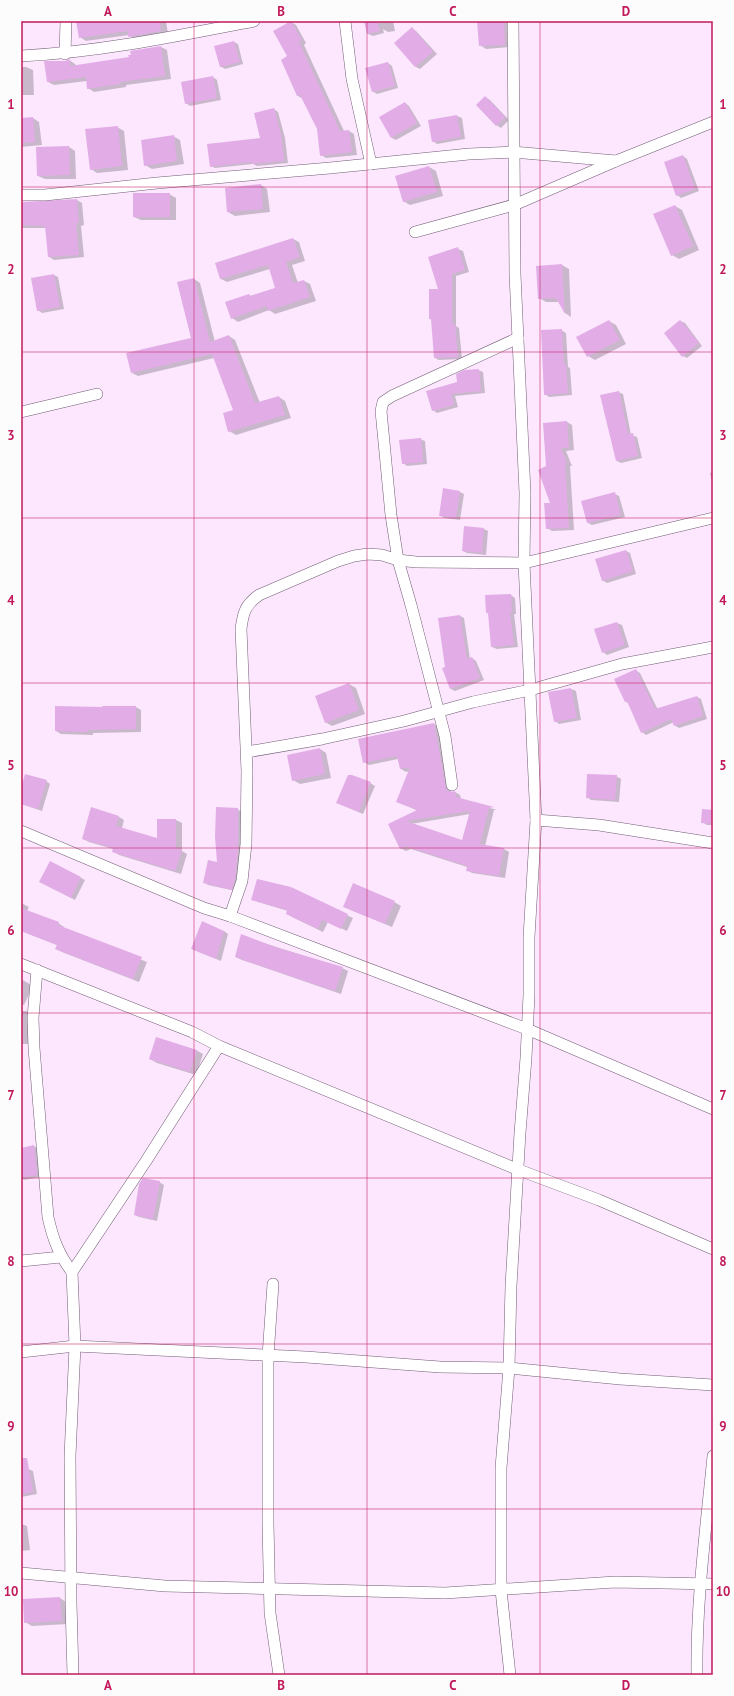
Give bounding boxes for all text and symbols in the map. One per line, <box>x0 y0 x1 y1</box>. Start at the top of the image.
text: A <box>104 3 112 20</box>
text: B <box>277 3 285 20</box>
text: C <box>449 3 457 20</box>
text: D <box>622 3 630 20</box>
text: 1 <box>7 96 15 113</box>
text: 1 <box>719 96 727 113</box>
text: 2 <box>7 261 15 278</box>
text: 2 <box>719 261 727 278</box>
text: 3 <box>7 427 15 444</box>
text: 3 <box>719 427 727 444</box>
text: 4 <box>7 592 15 609</box>
text: 4 <box>719 592 727 609</box>
text: 5 <box>7 757 15 774</box>
text: 5 <box>719 757 727 774</box>
text: 6 <box>7 922 15 939</box>
text: 6 <box>719 922 727 939</box>
text: 7 <box>7 1087 15 1104</box>
text: 7 <box>719 1087 727 1104</box>
text: 8 <box>7 1253 15 1270</box>
text: 8 <box>719 1253 727 1270</box>
text: 9 <box>7 1418 15 1435</box>
text: 9 <box>719 1418 727 1435</box>
text: 10 <box>4 1583 18 1600</box>
text: 10 <box>716 1583 730 1600</box>
text: A <box>104 1677 112 1694</box>
text: B <box>277 1677 285 1694</box>
text: C <box>449 1677 457 1694</box>
text: D <box>622 1677 630 1694</box>

